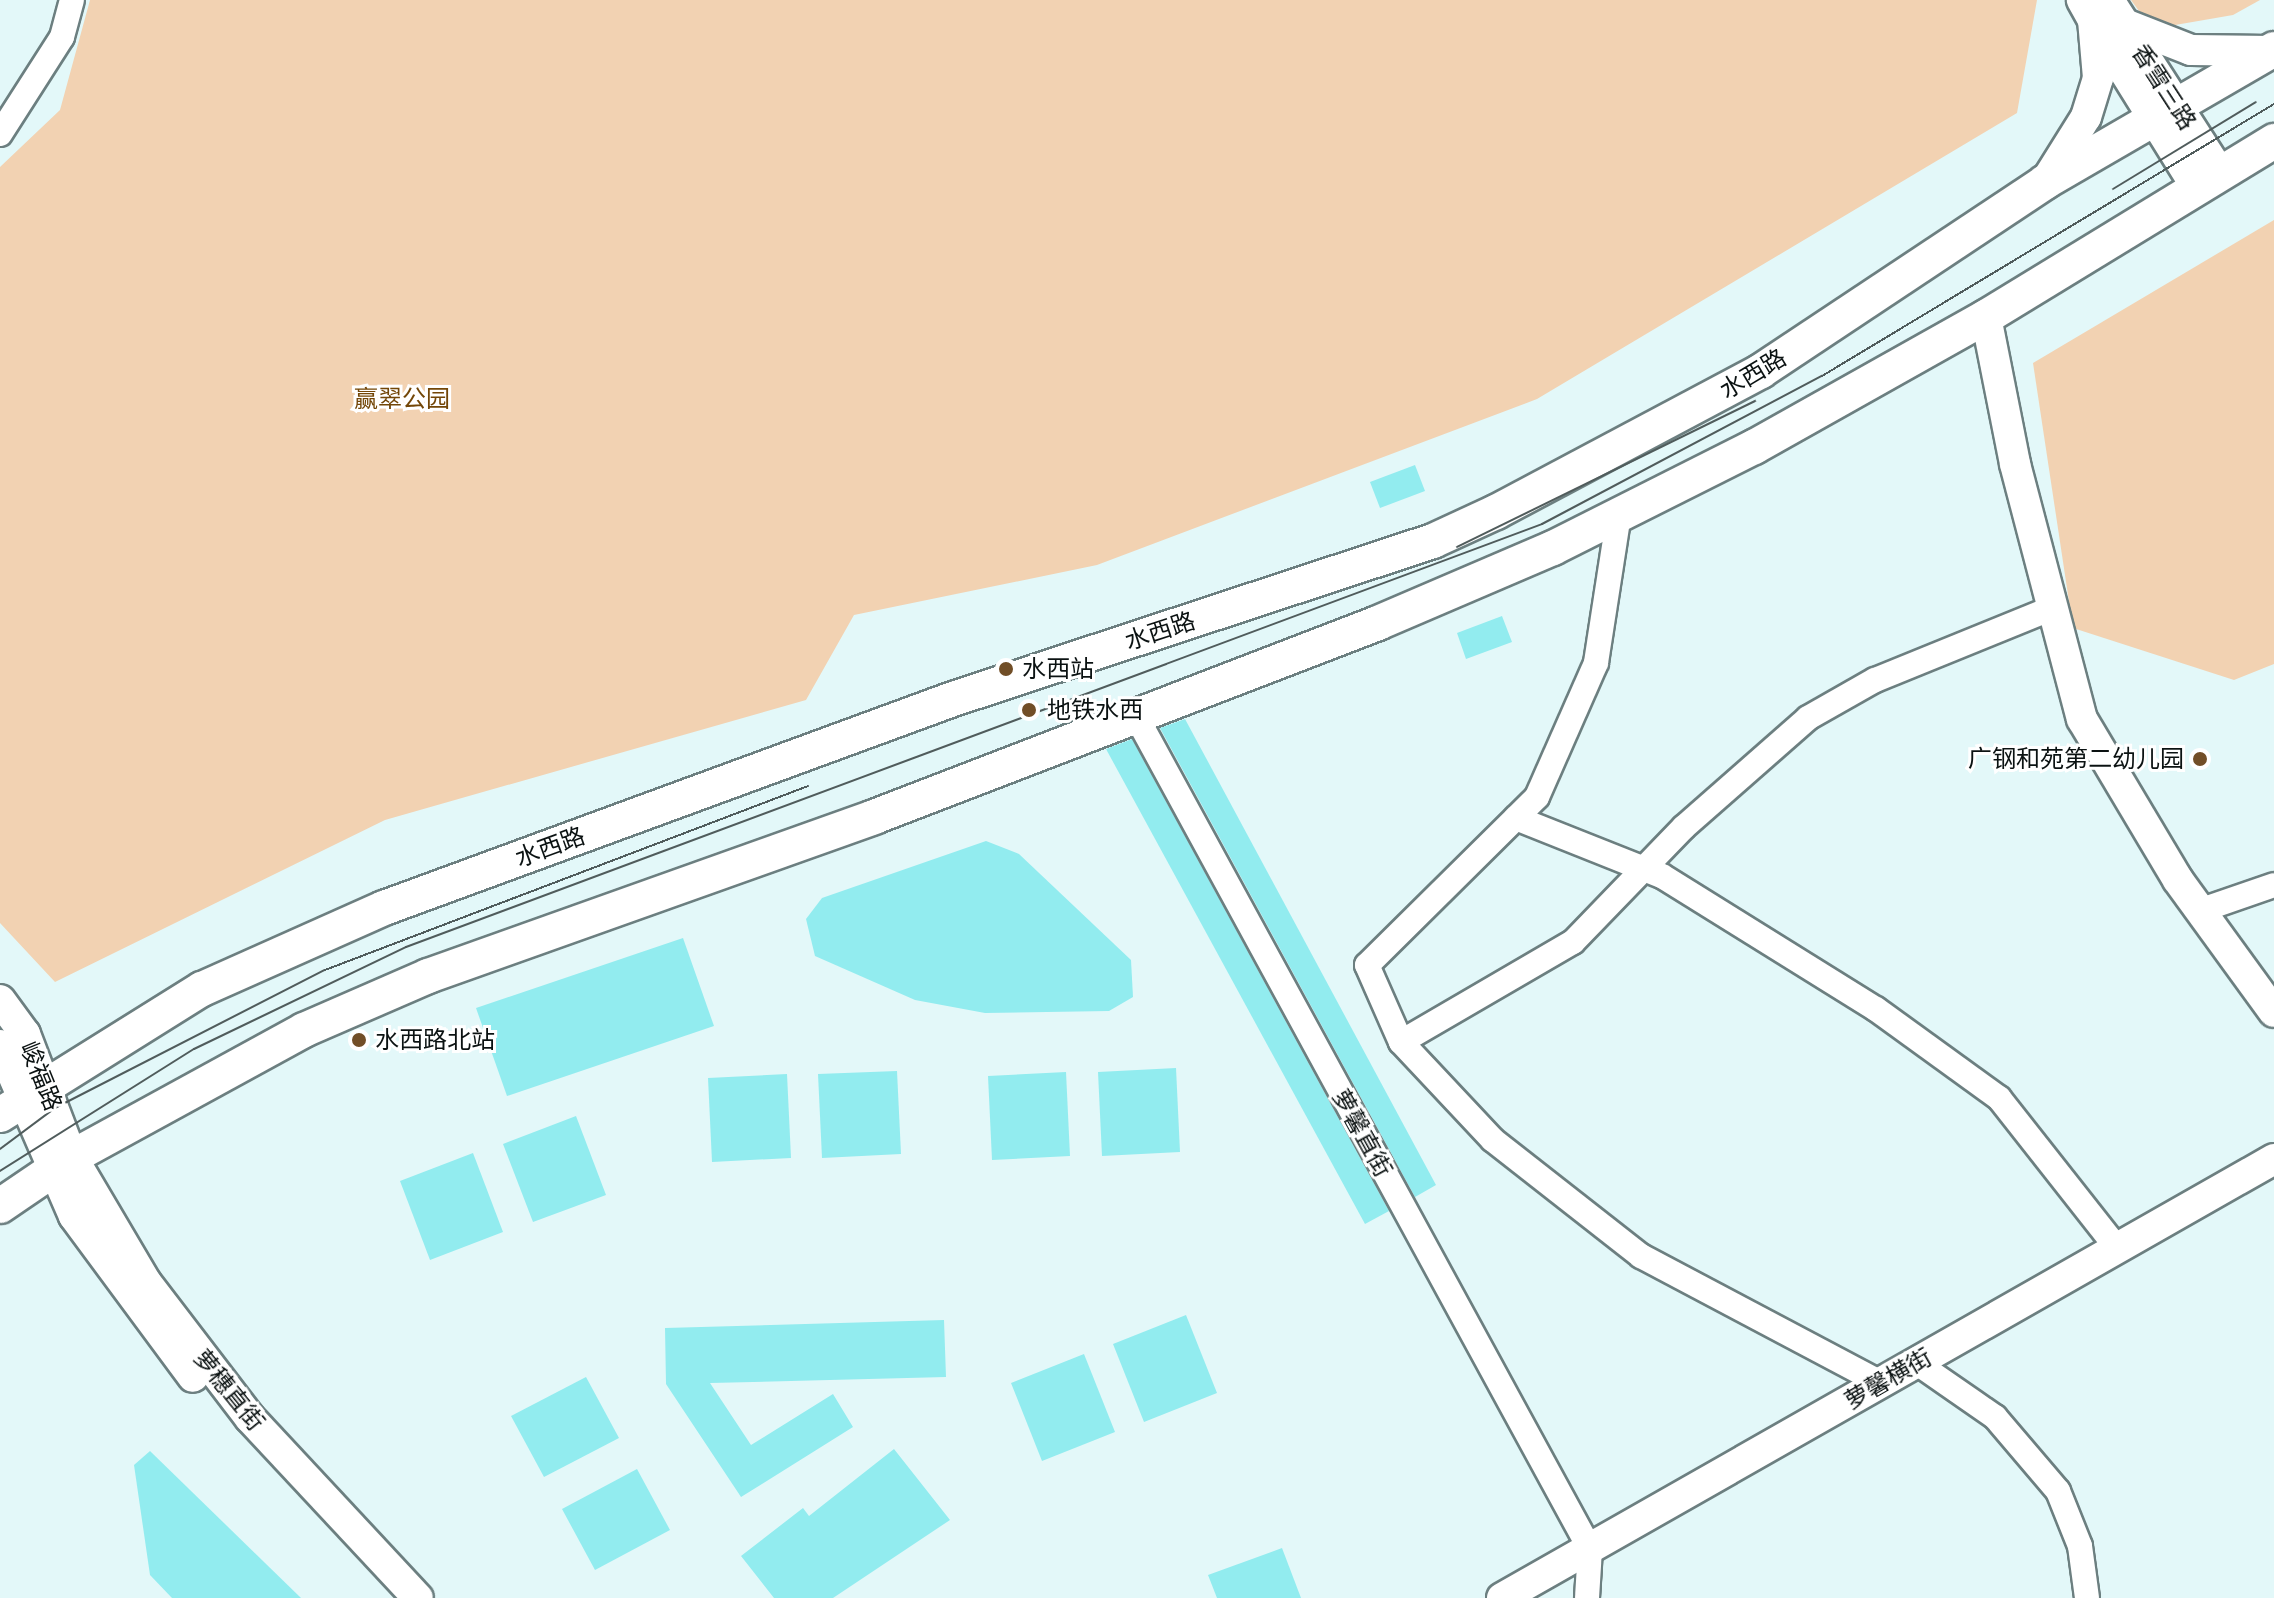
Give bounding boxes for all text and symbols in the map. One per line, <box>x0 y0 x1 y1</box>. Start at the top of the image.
street label: 香雪三路 <box>2126 39 2202 135</box>
street label: 水西路 <box>1715 343 1791 405</box>
park label: 赢翠公园 <box>354 385 450 413</box>
street label: 水西路 <box>1121 606 1199 656</box>
place label: 水西站 <box>1022 655 1094 683</box>
marker: 水西站 <box>997 660 1015 678</box>
place label: 地铁水西 <box>1047 696 1143 724</box>
marker: 地铁水西 <box>1018 699 1040 721</box>
place label: 广钢和苑第二幼儿园 <box>1968 745 2184 773</box>
marker: 广钢和苑第二幼儿园 <box>2191 750 2209 768</box>
street label: 水西路 <box>511 821 589 873</box>
place label: 水西路北站 <box>375 1026 495 1054</box>
marker: 水西路北站 <box>350 1031 368 1049</box>
street label: 峻福路 <box>14 1037 68 1115</box>
street label: 萝馨直街 <box>1326 1084 1398 1182</box>
street label: 萝馨横街 <box>1839 1343 1937 1415</box>
street label: 萝穗直街 <box>188 1344 270 1436</box>

